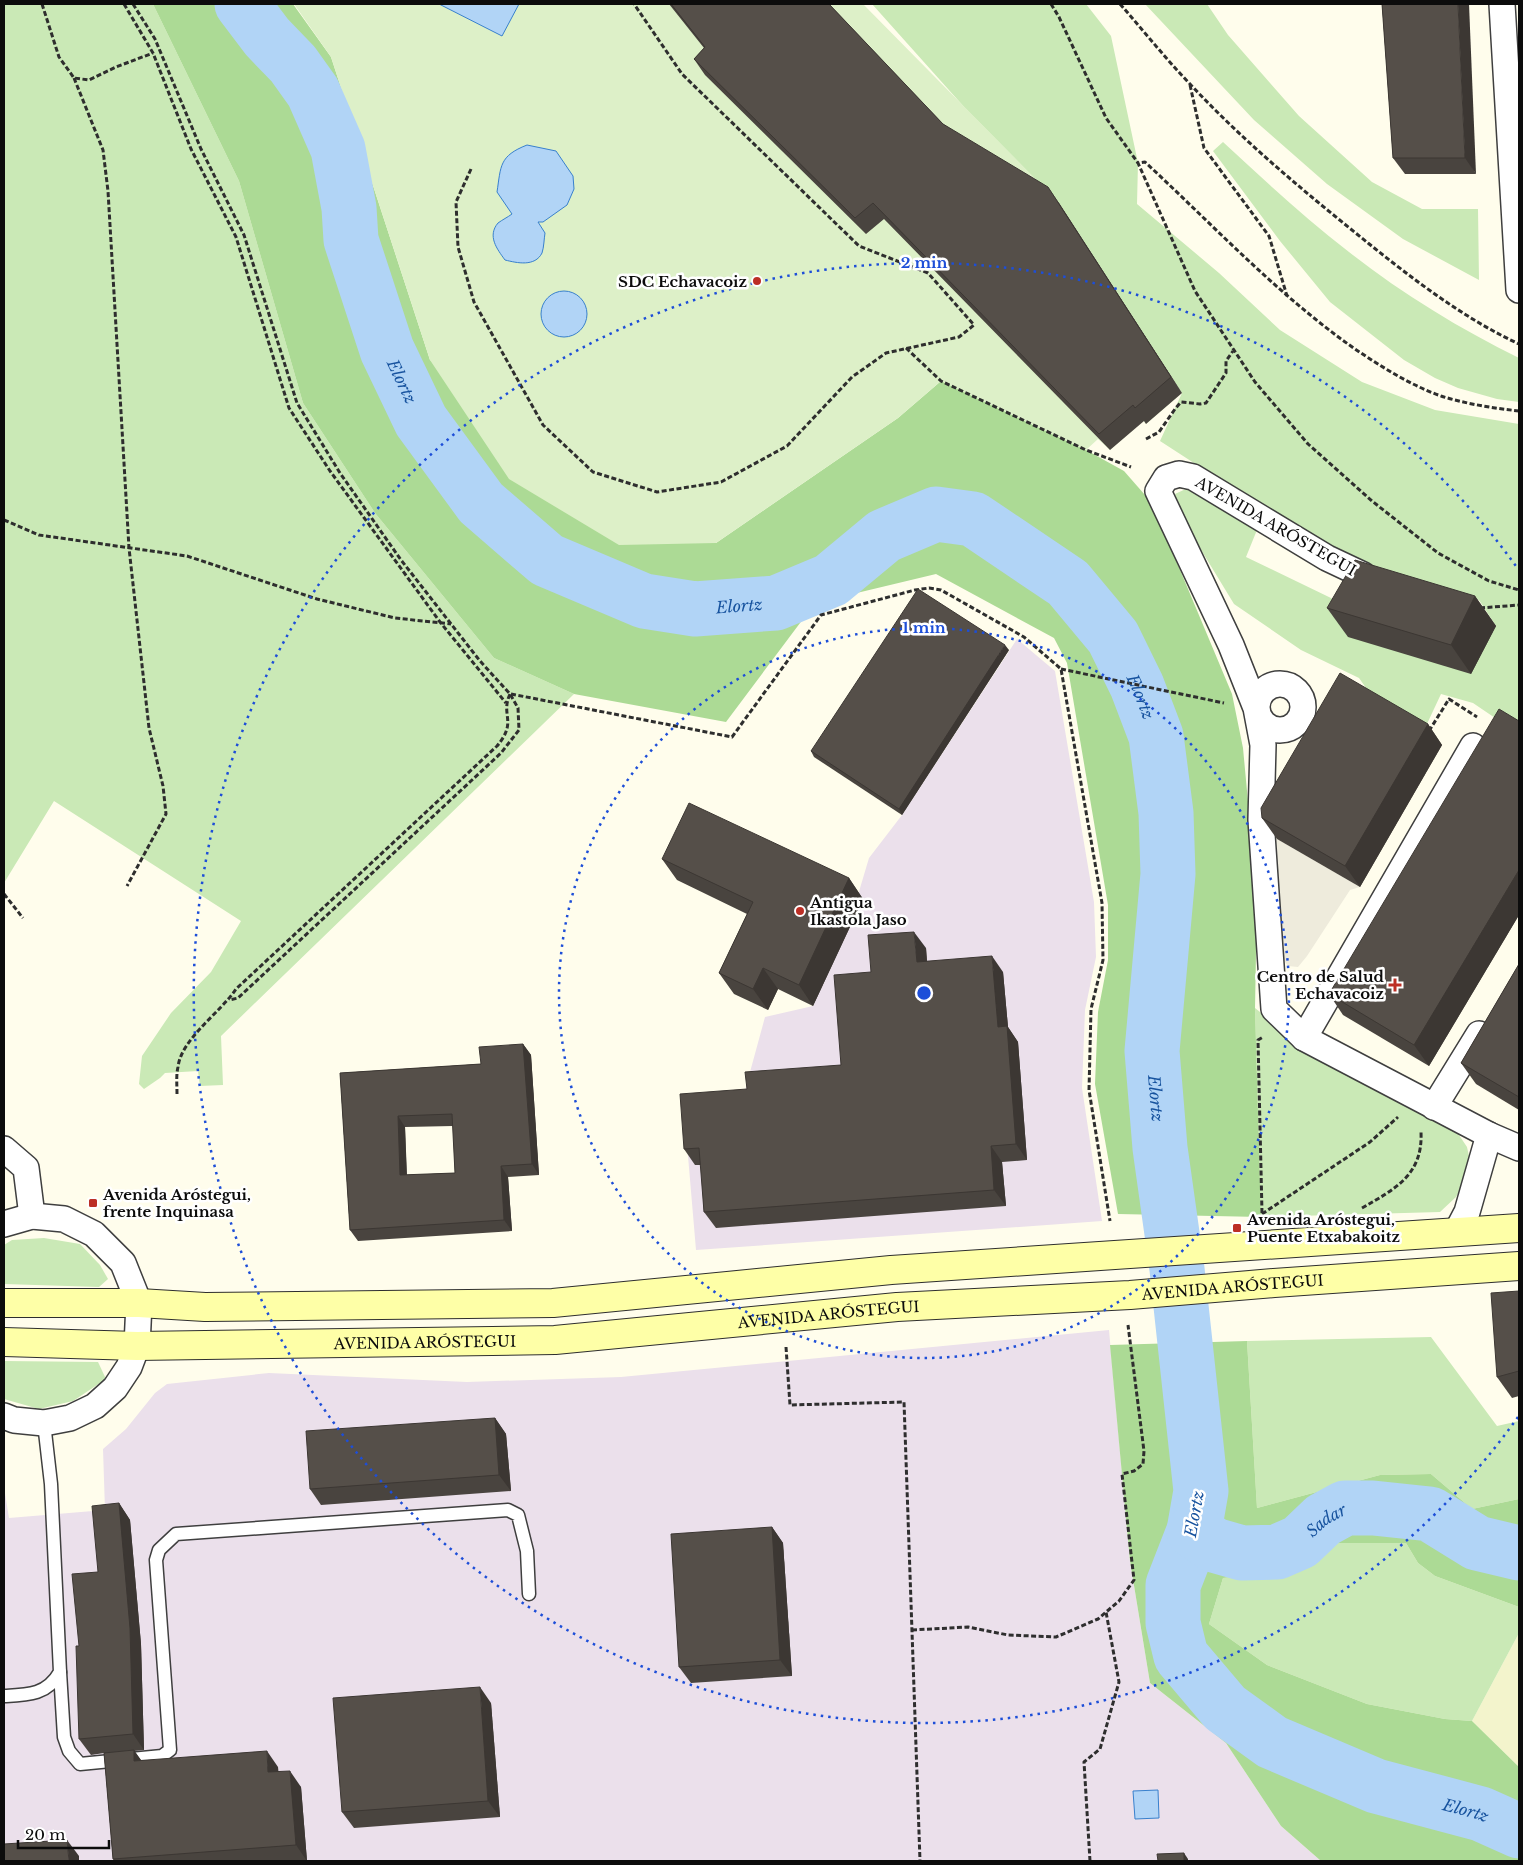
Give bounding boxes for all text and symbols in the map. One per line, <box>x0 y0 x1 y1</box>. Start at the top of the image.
text: 2 min <box>901 253 947 272</box>
place label: SDC Echavacoiz <box>618 272 747 291</box>
marker: SDC Echavacoiz <box>751 275 763 287</box>
water label: Elortz <box>382 355 421 407</box>
street label: AVENIDA ARÓSTEGUI <box>1191 472 1360 580</box>
water label: Elortz <box>714 594 763 618</box>
text: 1 min <box>902 618 946 637</box>
water label: Elortz <box>1122 670 1159 722</box>
place label: Antigua Ikastola Jaso <box>809 893 907 929</box>
marker: Antigua Ikastola Jaso <box>794 905 806 917</box>
place label: Centro de Salud Echavacoiz <box>1257 967 1385 1003</box>
marker: Centro de Salud Echavacoiz <box>1388 978 1402 992</box>
centre of rings <box>915 984 933 1002</box>
water label: Elortz <box>1144 1073 1168 1122</box>
place label: Avenida Aróstegui, frente Inquinasa <box>102 1185 251 1221</box>
marker: Avenida Aróstegui, frente Inquinasa <box>87 1197 99 1209</box>
place label: Avenida Aróstegui, Puente Etxabakoitz <box>1246 1210 1400 1246</box>
marker: Avenida Aróstegui, Puente Etxabakoitz <box>1231 1222 1243 1234</box>
street label: AVENIDA ARÓSTEGUI <box>1140 1270 1324 1304</box>
street label: AVENIDA ARÓSTEGUI <box>736 1296 920 1332</box>
street label: AVENIDA ARÓSTEGUI <box>333 1331 516 1353</box>
water label: Elortz <box>1180 1489 1208 1540</box>
water label: Sadar <box>1302 1499 1350 1541</box>
water label: Elortz <box>1440 1794 1492 1826</box>
scale bar <box>18 1818 109 1850</box>
text: 20 m <box>25 1825 65 1844</box>

